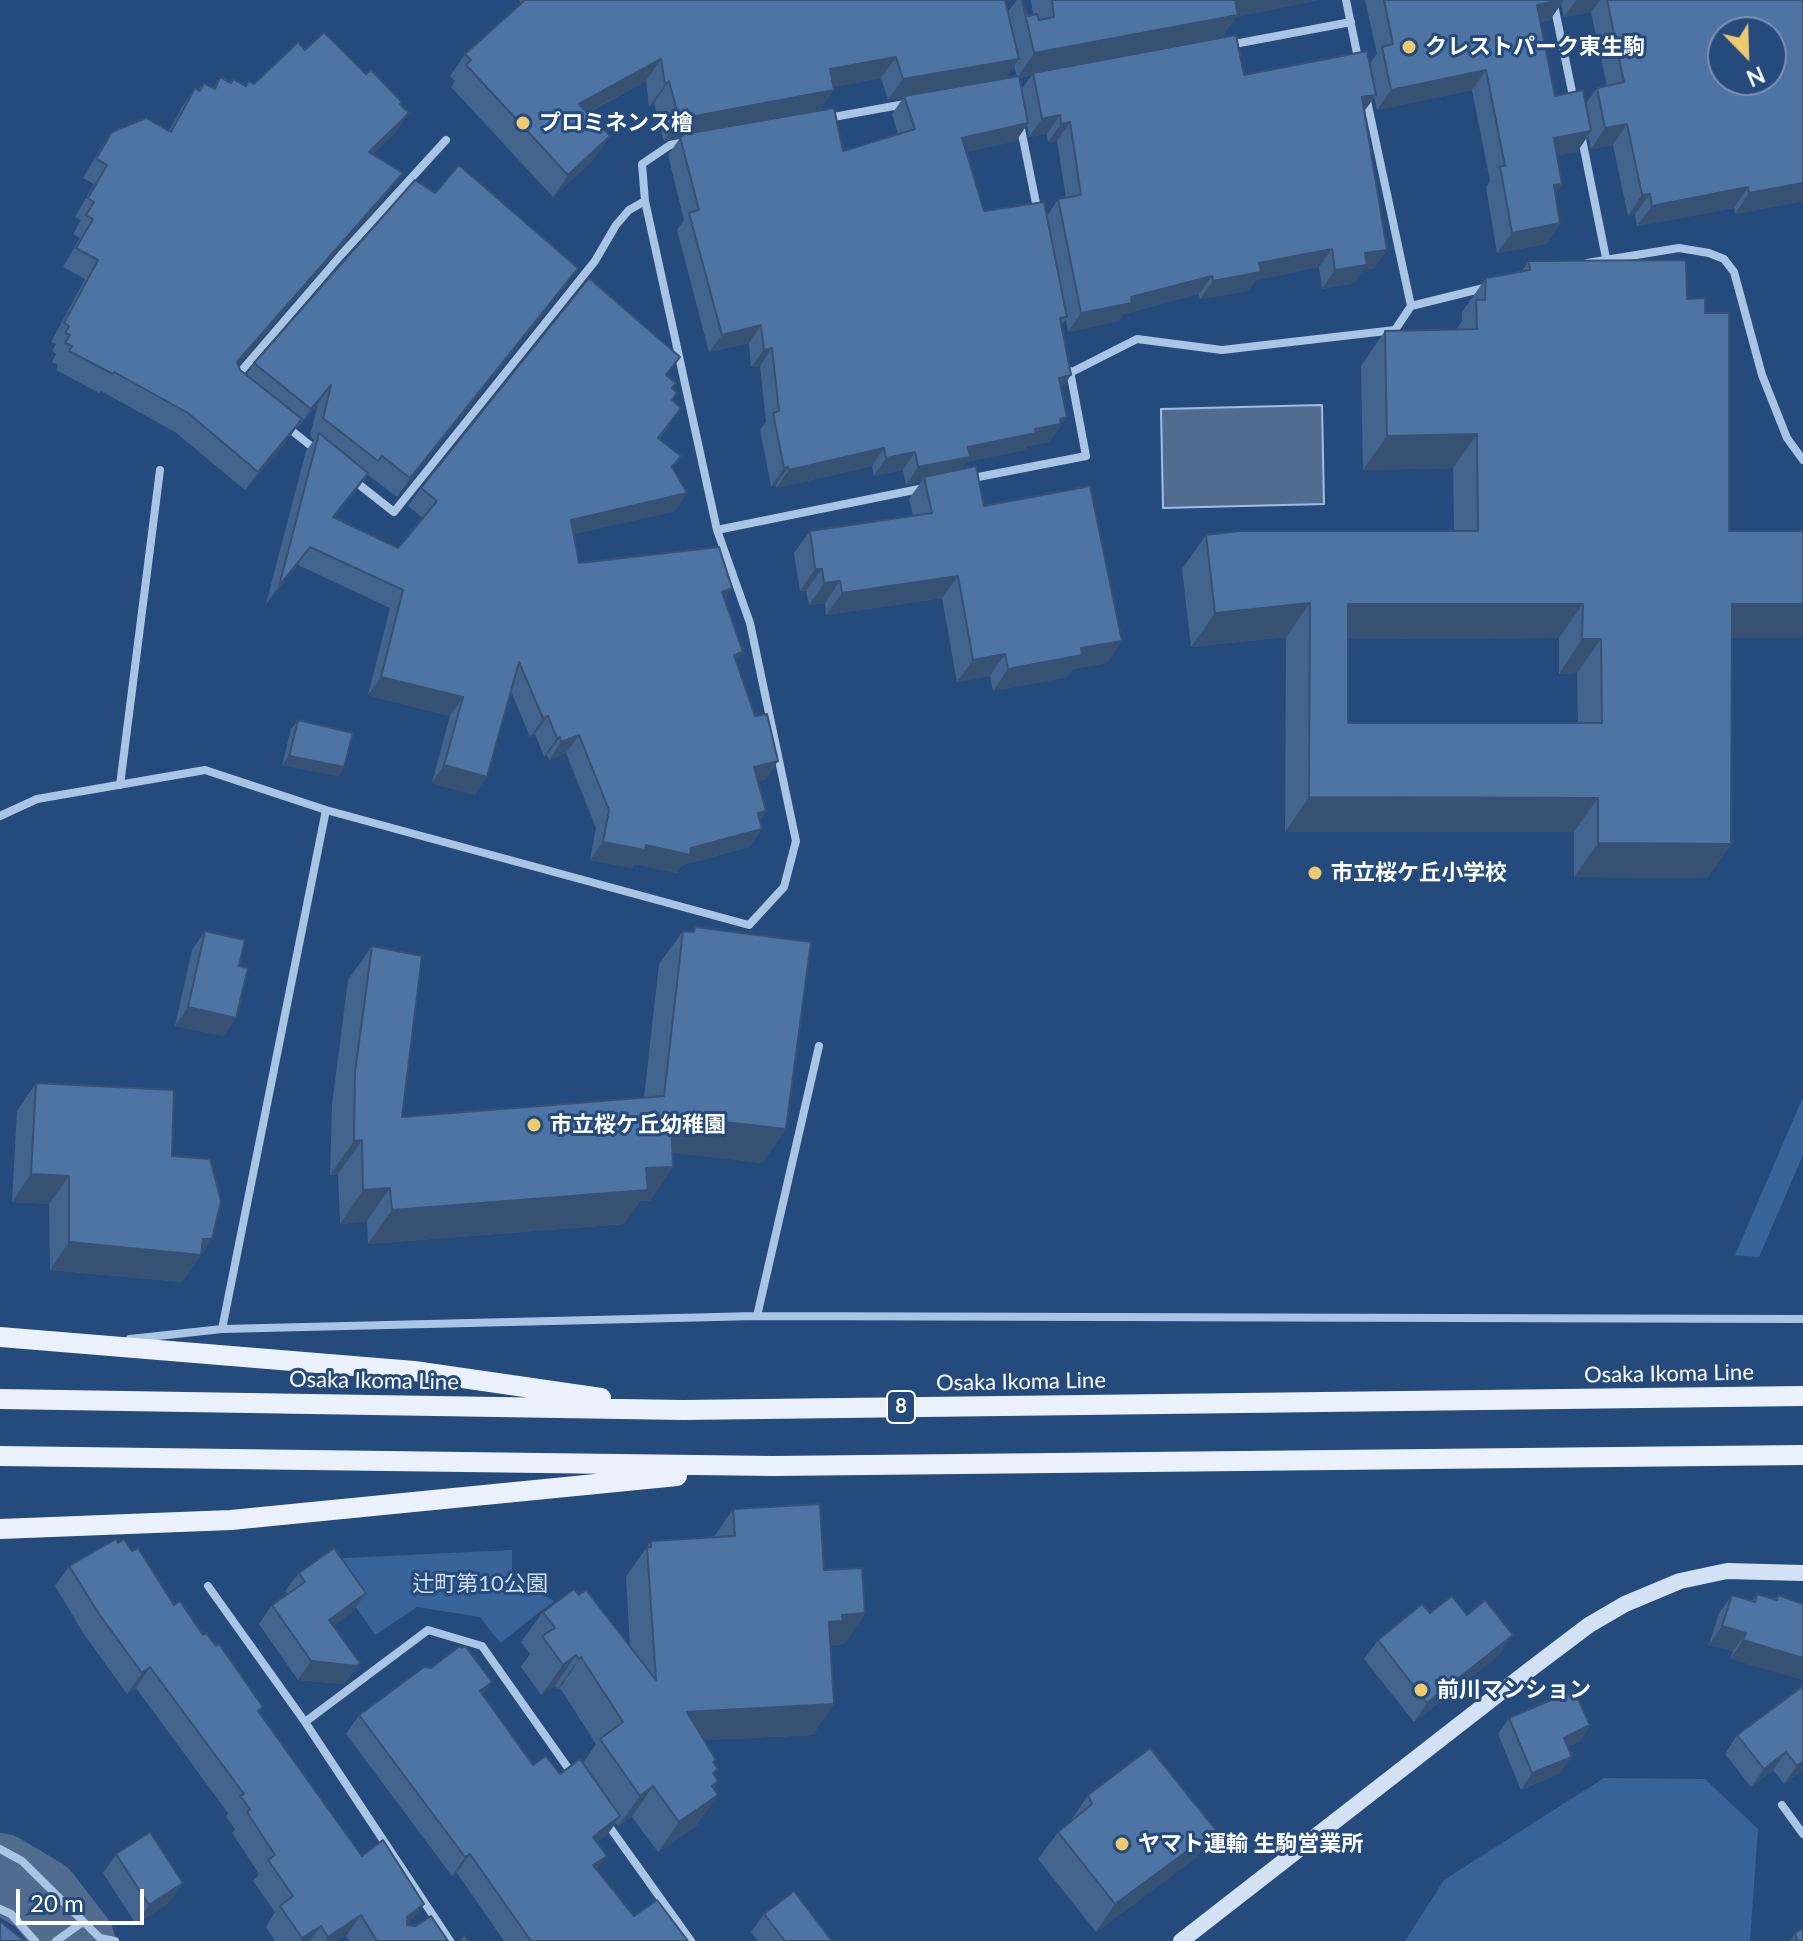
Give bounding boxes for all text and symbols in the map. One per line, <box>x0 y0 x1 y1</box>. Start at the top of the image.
north arrow <box>1707 16 1787 96</box>
place label: クレストパーク東生駒 <box>1425 34 1645 60</box>
marker: クレストパーク東生駒 <box>1400 38 1418 56</box>
text: N <box>1743 61 1769 92</box>
place label: プロミネンス檜 <box>539 110 693 136</box>
marker: プロミネンス檜 <box>514 114 532 132</box>
place label: 市立桜ケ丘小学校 <box>1331 860 1507 886</box>
marker: 市立桜ケ丘小学校 <box>1306 864 1324 882</box>
place label: 市立桜ケ丘幼稚園 <box>550 1112 726 1138</box>
marker: 市立桜ケ丘幼稚園 <box>525 1116 543 1134</box>
street label: Osaka Ikoma Line <box>1584 1359 1754 1389</box>
street label: Osaka Ikoma Line <box>289 1366 459 1396</box>
street label: Osaka Ikoma Line <box>936 1367 1106 1397</box>
road number: 8 <box>887 1391 915 1423</box>
park label: 辻町第10公園 <box>412 1571 548 1597</box>
place label: 前川マンション <box>1437 1677 1591 1703</box>
marker: 前川マンション <box>1412 1681 1430 1699</box>
place label: ヤマト運輸 生駒営業所 <box>1138 1831 1363 1857</box>
marker: ヤマト運輸 生駒営業所 <box>1113 1835 1131 1853</box>
scale bar <box>20 1873 148 1923</box>
text: 20 m <box>30 1888 84 1917</box>

